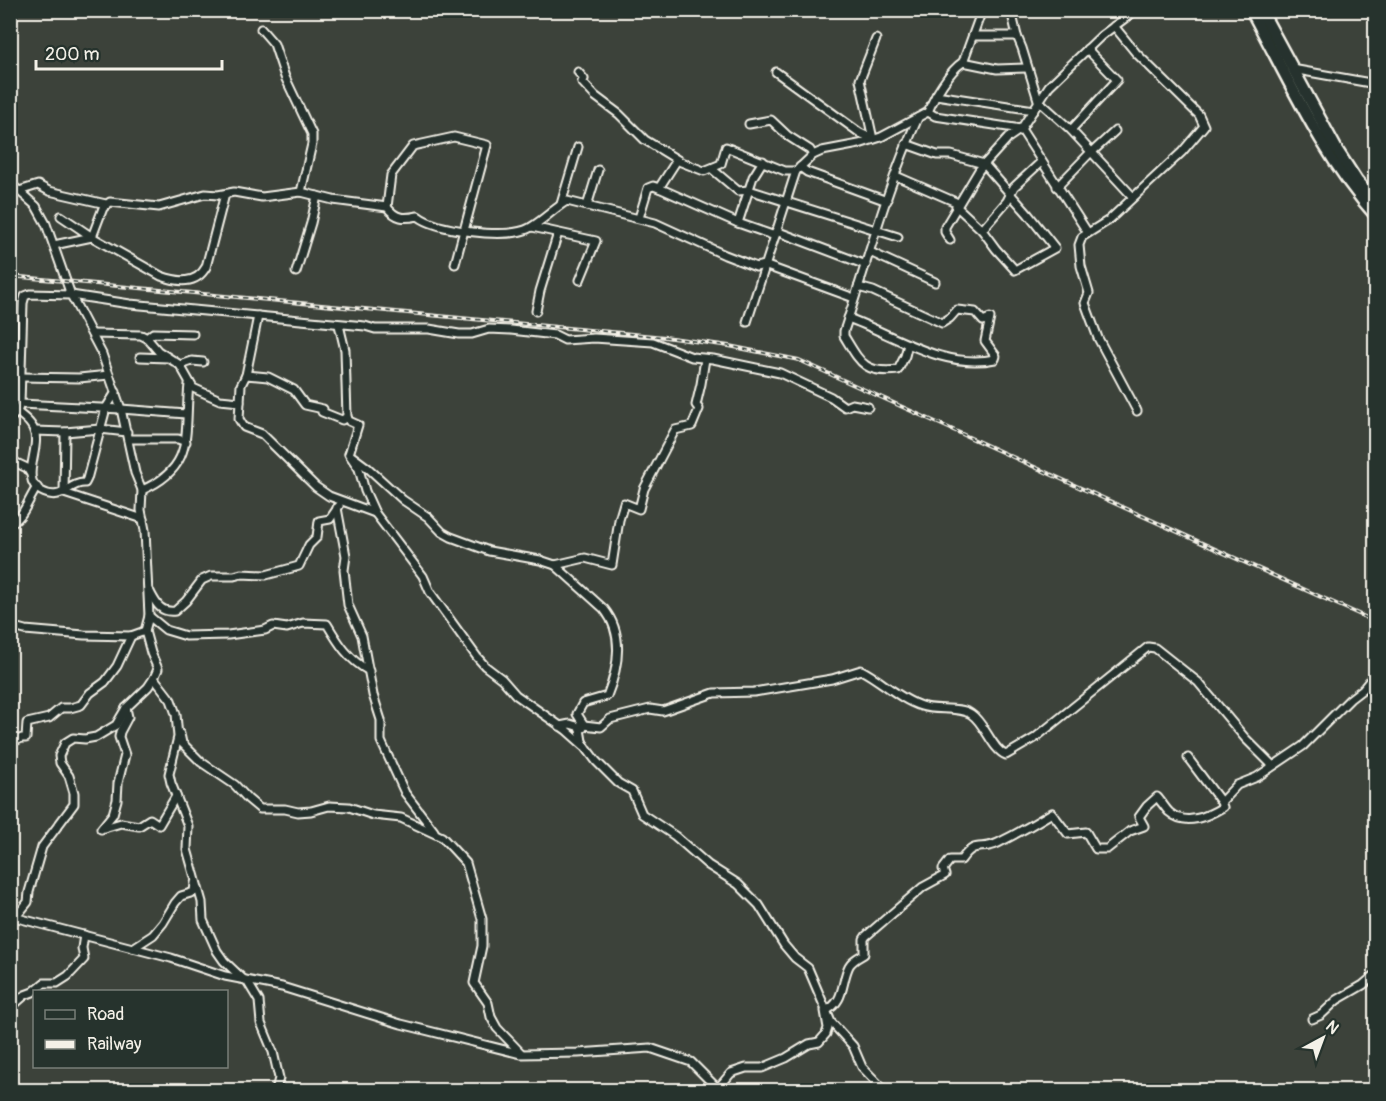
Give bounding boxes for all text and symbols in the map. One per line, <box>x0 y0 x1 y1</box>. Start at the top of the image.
scale bar <box>36 33 222 71</box>
text: 200 m <box>45 43 100 66</box>
legend <box>33 990 228 1068</box>
text: Road <box>87 1003 124 1026</box>
north arrow <box>1293 1008 1353 1068</box>
text: N <box>1322 1016 1343 1039</box>
text: Railway <box>87 1033 142 1056</box>

